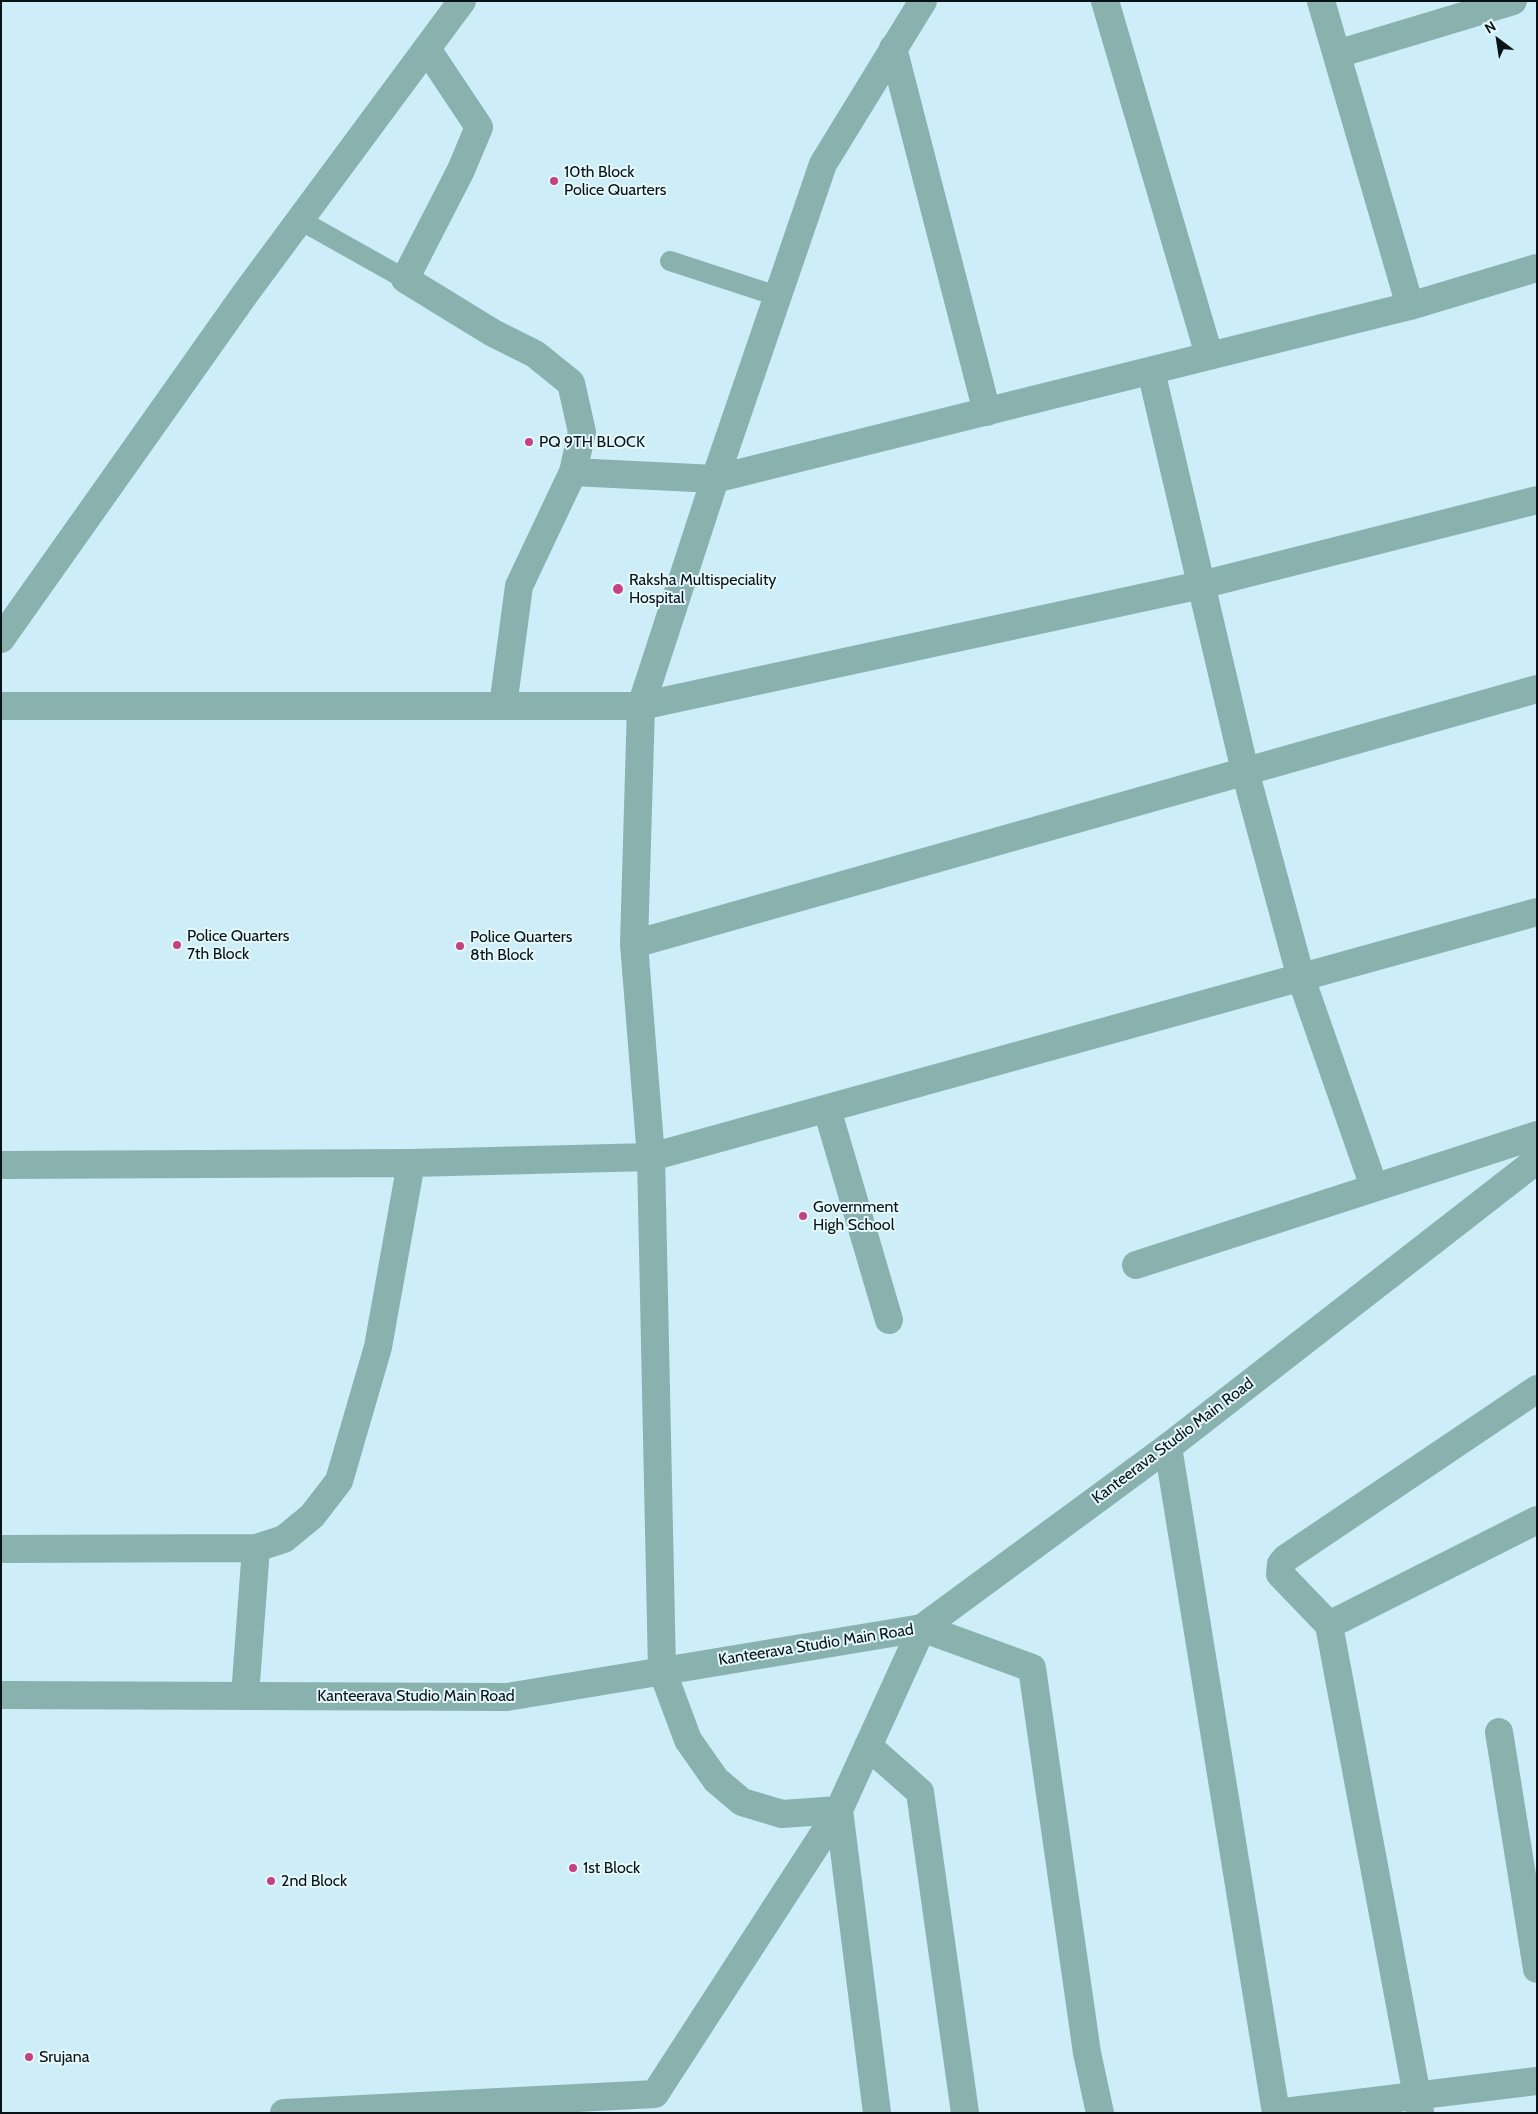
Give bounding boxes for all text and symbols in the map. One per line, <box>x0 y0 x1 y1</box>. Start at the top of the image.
north arrow <box>1473 15 1523 65</box>
text: N <box>1481 17 1499 37</box>
place label: 10th Block Police Quarters <box>564 162 666 200</box>
marker: 10th Block Police Quarters <box>548 175 560 187</box>
place label: PQ 9TH BLOCK <box>539 432 645 452</box>
marker: PQ 9TH BLOCK <box>523 436 535 448</box>
place label: Raksha Multispeciality Hospital <box>629 570 776 608</box>
marker: Raksha Multispeciality Hospital <box>611 582 625 596</box>
place label: Police Quarters 7th Block <box>187 926 289 964</box>
place label: Police Quarters 8th Block <box>470 927 572 965</box>
marker: Police Quarters 7th Block <box>171 939 183 951</box>
marker: Police Quarters 8th Block <box>454 940 466 952</box>
place label: Government High School <box>813 1197 899 1235</box>
marker: Government High School <box>797 1210 809 1222</box>
street label: Kanteerava Studio Main Road <box>1088 1374 1258 1508</box>
street label: Kanteerava Studio Main Road <box>717 1620 915 1670</box>
street label: Kanteerava Studio Main Road <box>317 1686 515 1706</box>
place label: 1st Block <box>583 1858 640 1878</box>
marker: 1st Block <box>567 1862 579 1874</box>
place label: 2nd Block <box>281 1871 347 1891</box>
marker: 2nd Block <box>265 1875 277 1887</box>
place label: Srujana <box>39 2047 89 2067</box>
marker: Srujana <box>23 2051 35 2063</box>

